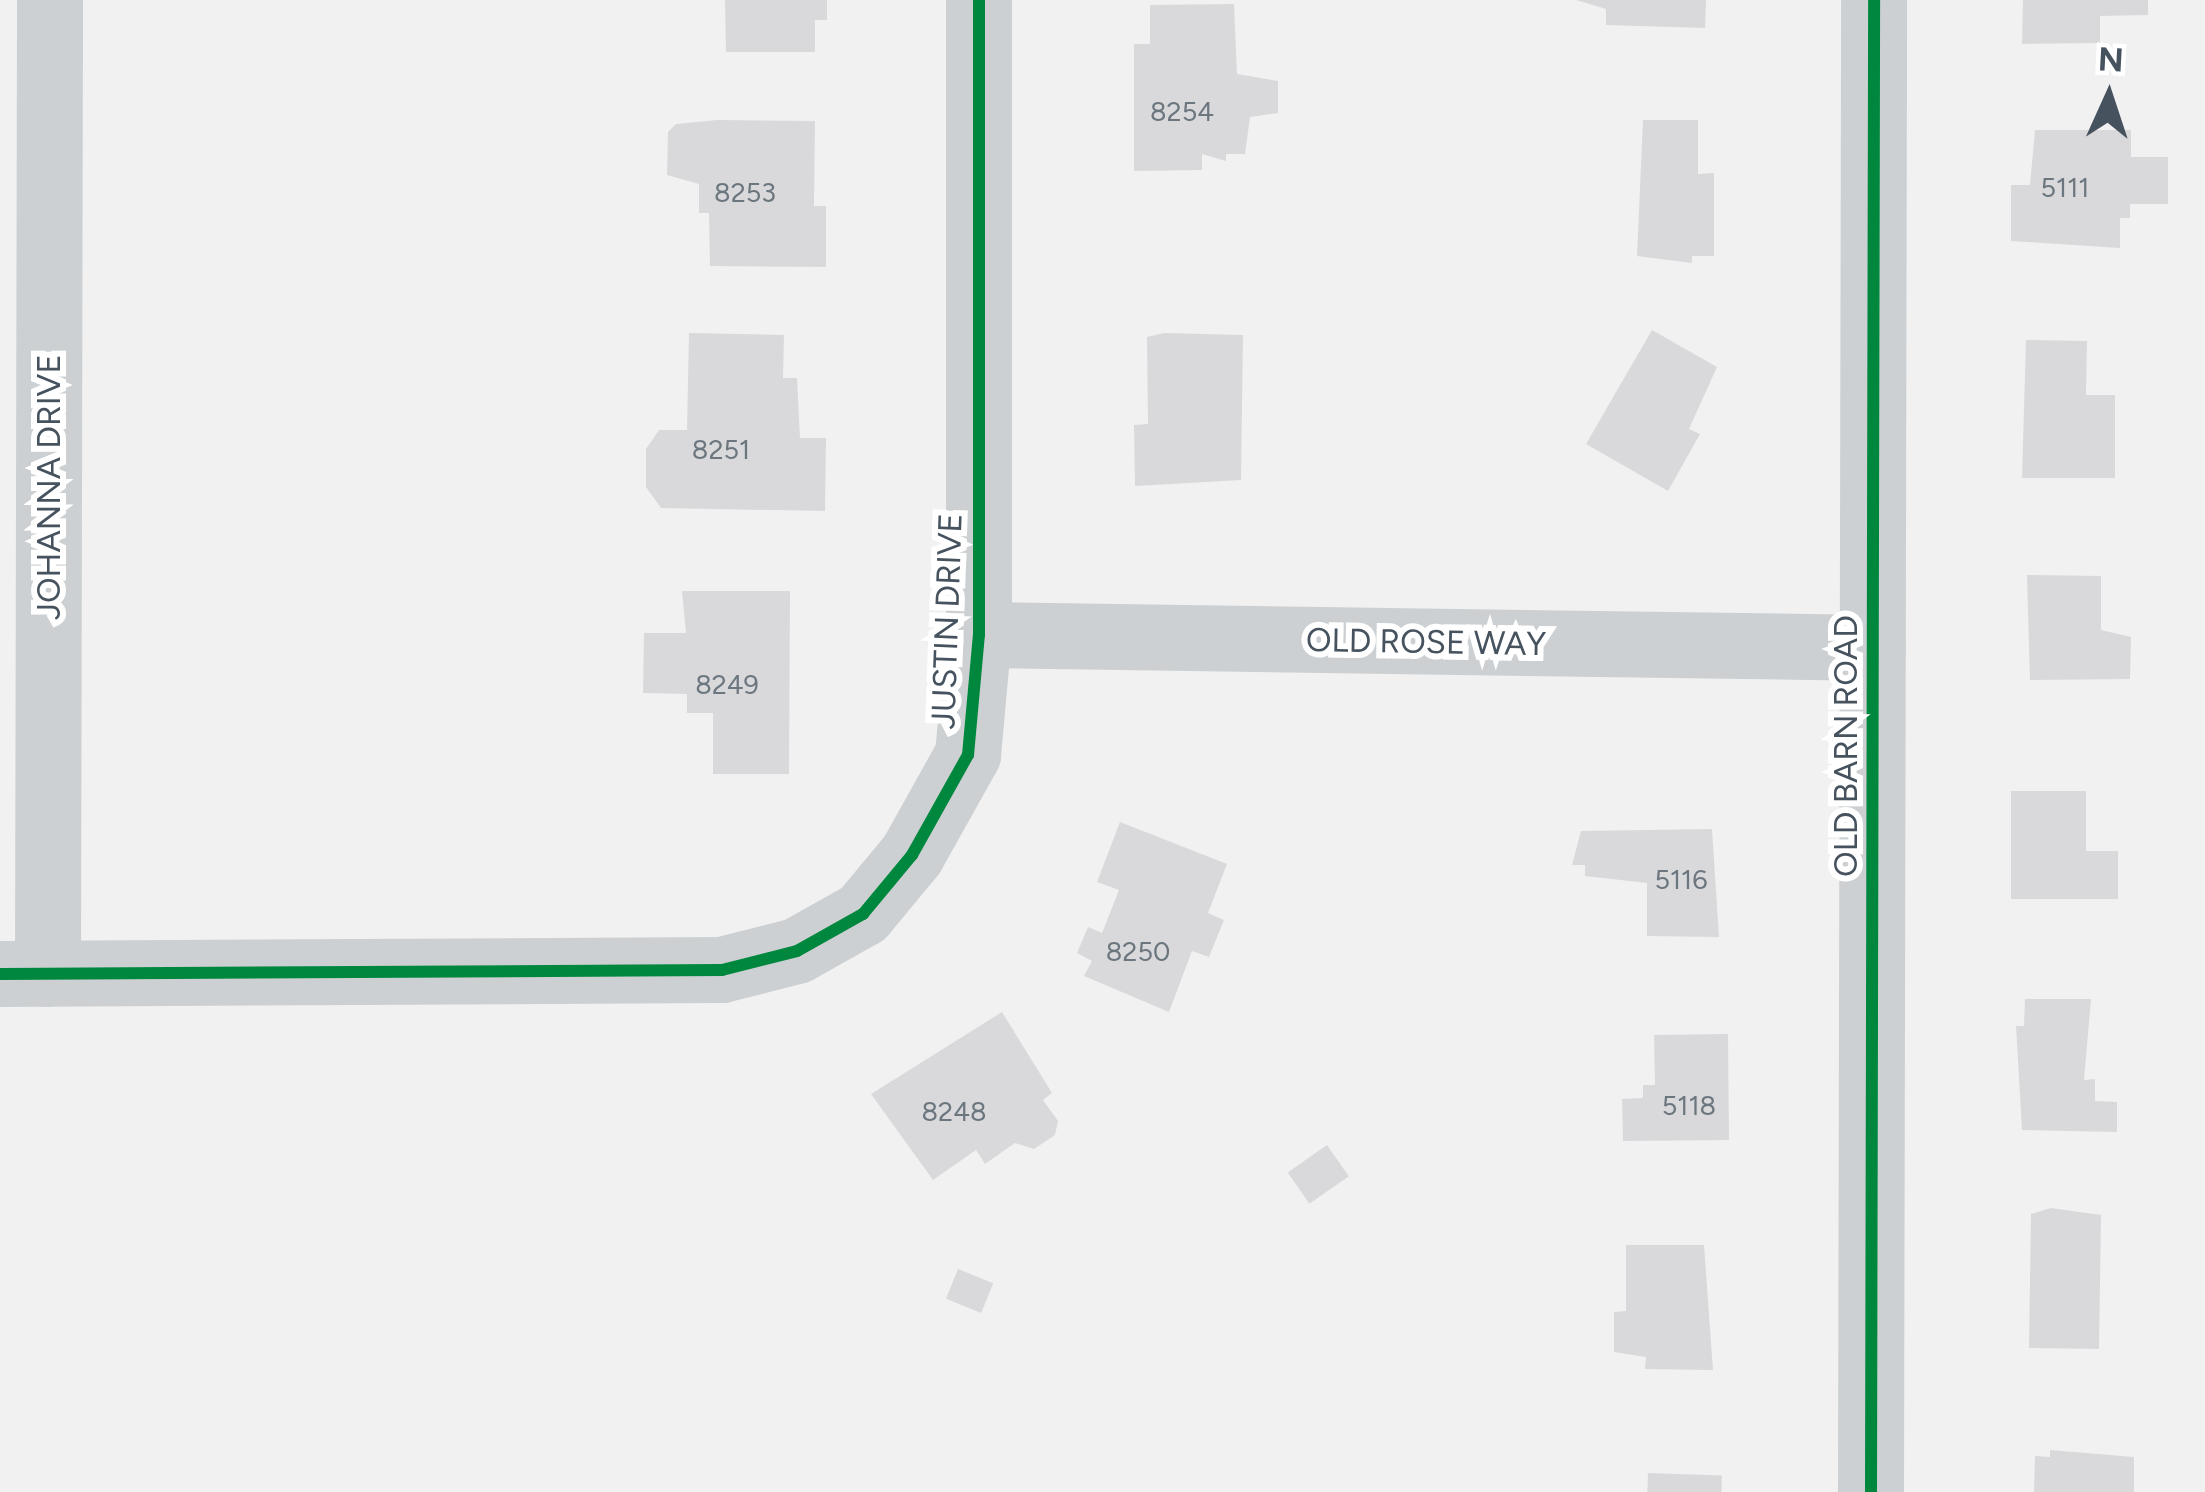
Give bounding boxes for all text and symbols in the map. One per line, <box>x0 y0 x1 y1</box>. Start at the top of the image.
north arrow <box>2049 36 2169 156</box>
text: N <box>2097 39 2125 80</box>
house number: 8254 <box>1150 96 1214 128</box>
house number: 5111 <box>2041 172 2089 204</box>
house number: 8253 <box>714 177 776 209</box>
street label: JOHANNA DRIVE <box>29 354 69 620</box>
house number: 8251 <box>692 434 750 466</box>
street label: JUSTIN DRIVE <box>923 512 971 730</box>
street label: OLD BARN ROAD <box>1826 615 1866 877</box>
street label: OLD ROSE WAY <box>1305 620 1547 664</box>
house number: 8249 <box>695 669 759 701</box>
house number: 5116 <box>1654 864 1708 896</box>
house number: 8250 <box>1106 936 1170 968</box>
house number: 5118 <box>1662 1090 1716 1122</box>
house number: 8248 <box>921 1096 987 1128</box>

